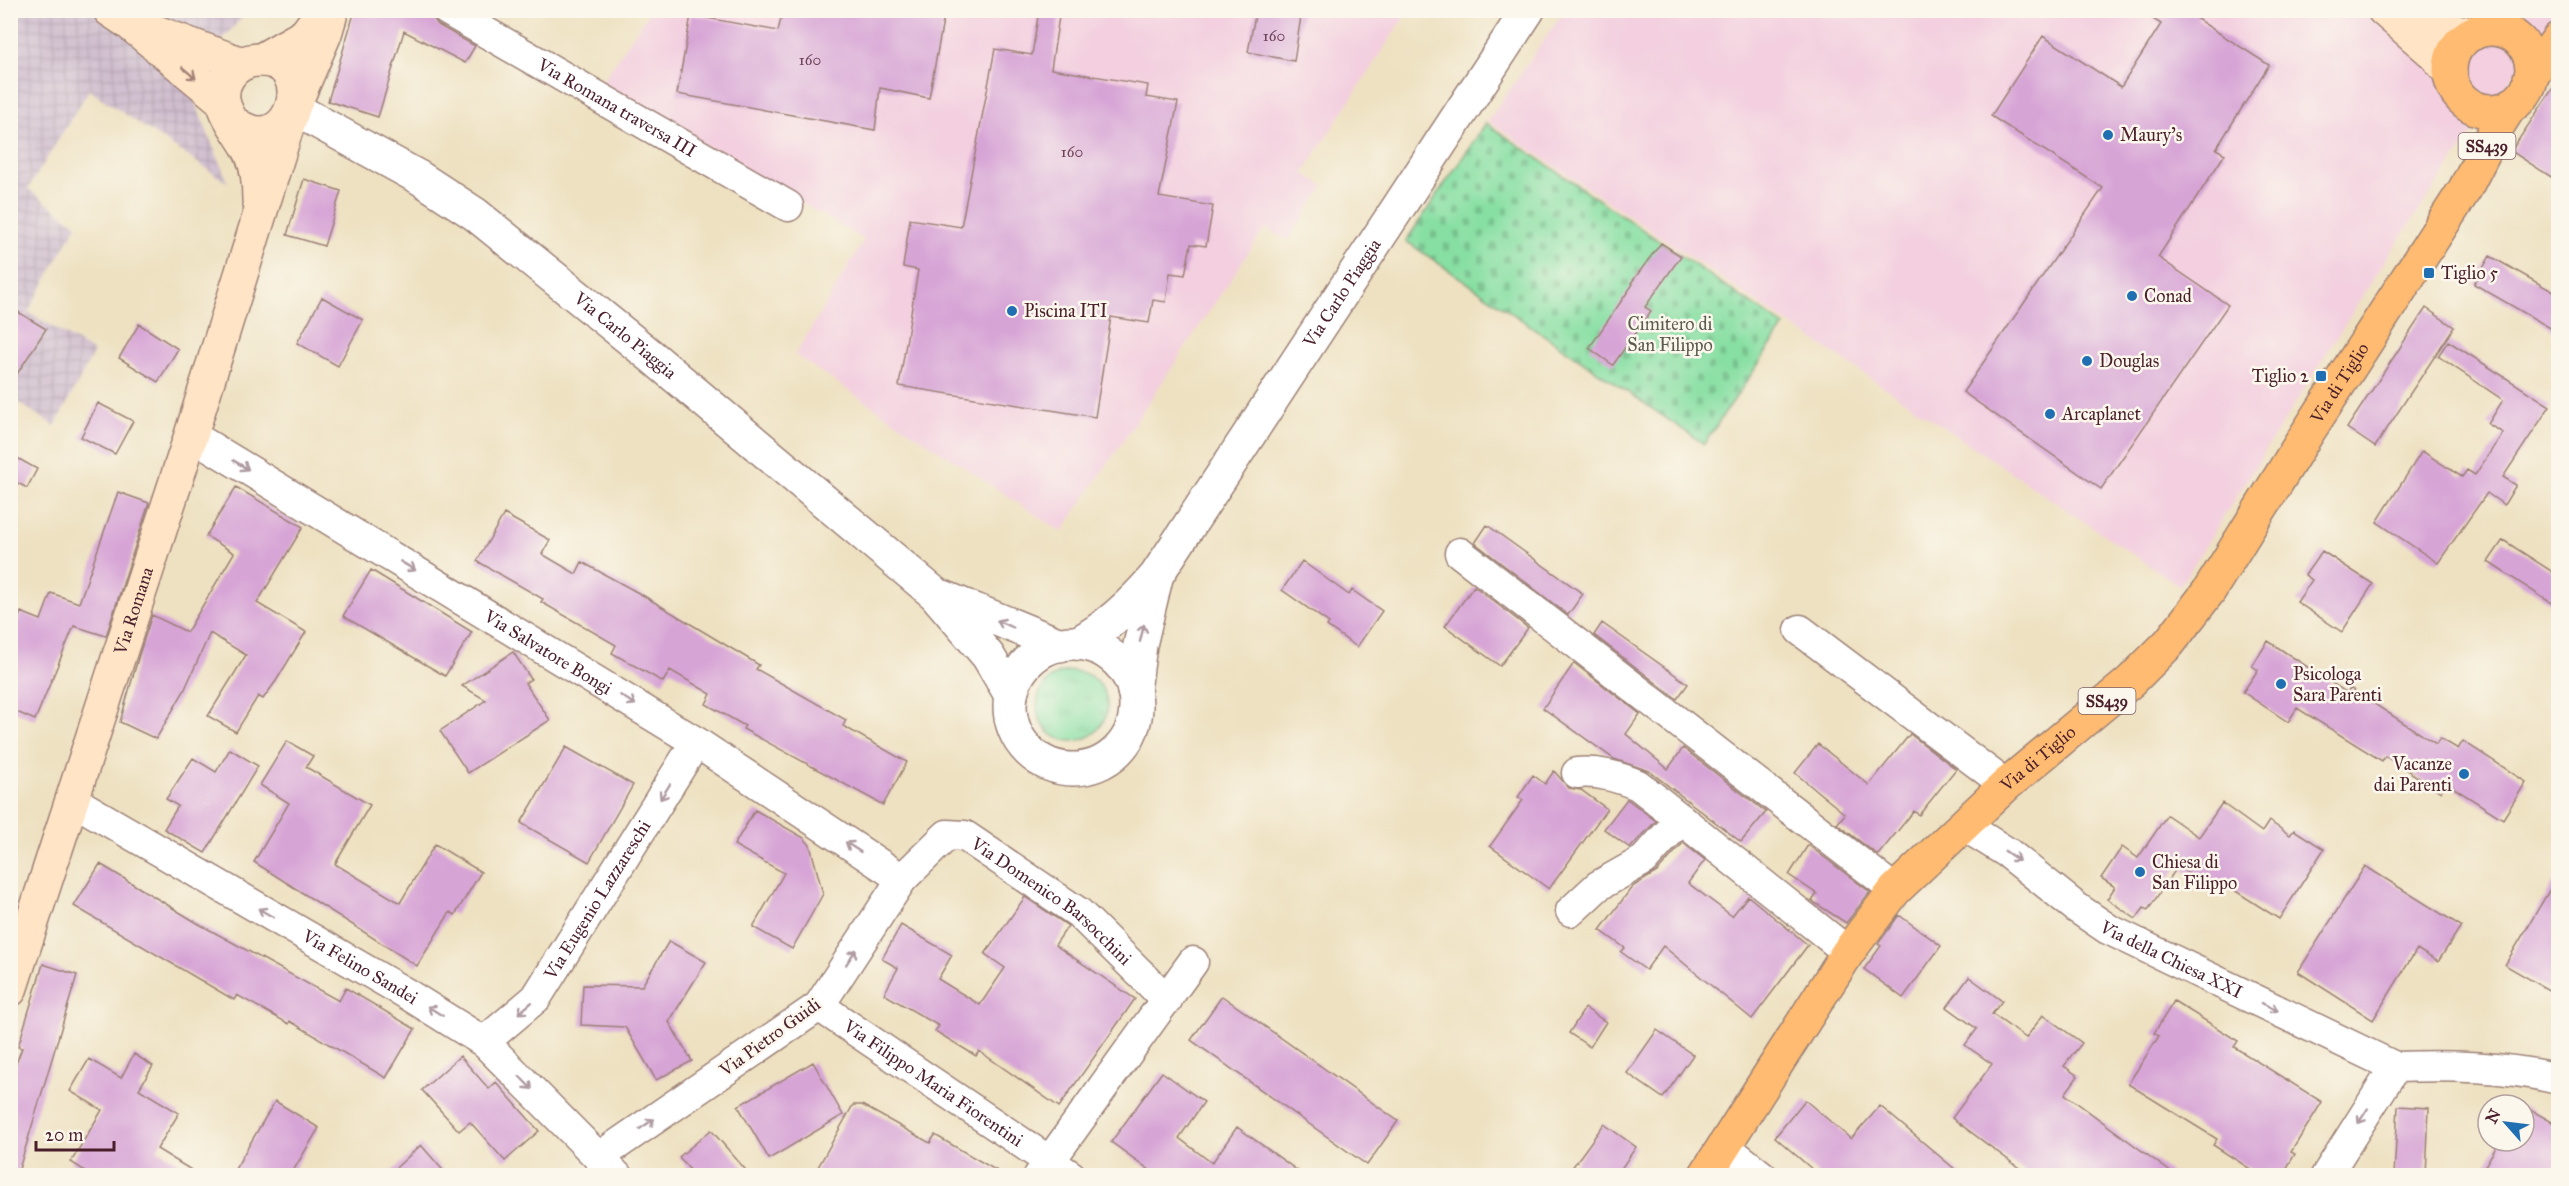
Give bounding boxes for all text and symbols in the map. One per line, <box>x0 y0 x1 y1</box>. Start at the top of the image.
house number: 160 <box>1263 27 1285 45</box>
house number: 160 <box>799 51 821 69</box>
street label: Via Romana traversa III <box>533 53 700 162</box>
one-way arrow <box>181 66 196 80</box>
place label: Maury's <box>2120 124 2182 146</box>
marker: Maury's <box>2101 128 2115 142</box>
road number: SS439 <box>2458 133 2516 159</box>
house number: 160 <box>1061 143 1083 161</box>
street label: Via Carlo Piaggia <box>1298 234 1386 352</box>
place label: Tiglio 5 <box>2441 262 2498 285</box>
marker: Tiglio 5 <box>2422 266 2436 280</box>
place label: Conad <box>2144 285 2192 307</box>
street label: Via Carlo Piaggia <box>569 287 681 384</box>
marker: Conad <box>2125 289 2139 303</box>
place label: Piscina ITI <box>1024 300 1108 322</box>
marker: Piscina ITI <box>1005 304 1019 318</box>
park label: Cimitero di San Filippo <box>1627 313 1713 356</box>
street label: Via di Tiglio <box>2305 339 2374 428</box>
place label: Douglas <box>2099 350 2159 373</box>
marker: Douglas <box>2080 354 2094 368</box>
place label: Tiglio 2 <box>2252 365 2309 388</box>
marker: Tiglio 2 <box>2314 369 2328 383</box>
place label: Arcaplanet <box>2061 403 2142 425</box>
marker: Arcaplanet <box>2043 407 2057 421</box>
one-way arrow <box>232 460 249 472</box>
one-way arrow <box>399 560 416 572</box>
street label: Via Romana <box>109 564 158 658</box>
street label: Via Salvatore Bongi <box>479 604 616 699</box>
one-way arrow <box>996 618 1015 629</box>
one-way arrow <box>1137 624 1149 643</box>
place label: Psicologa Sara Parenti <box>2293 663 2382 706</box>
marker: Psicologa Sara Parenti <box>2274 677 2288 691</box>
road number: SS439 <box>2078 688 2136 714</box>
one-way arrow <box>619 695 636 707</box>
street label: Via di Tiglio <box>1995 721 2080 797</box>
place label: Vacanze dai Parenti <box>2374 753 2452 796</box>
marker: Vacanze dai Parenti <box>2457 767 2471 781</box>
one-way arrow <box>659 783 671 800</box>
street label: Via Eugenio Lazzareschi <box>539 816 655 984</box>
street label: Via Domenico Barsocchini <box>966 832 1136 970</box>
one-way arrow <box>845 840 862 852</box>
one-way arrow <box>2004 850 2020 862</box>
place label: Chiesa di San Filippo <box>2152 851 2237 894</box>
marker: Chiesa di San Filippo <box>2133 865 2147 879</box>
one-way arrow <box>258 906 275 918</box>
street label: Via della Chiesa XXI <box>2095 915 2246 1003</box>
street label: Via Felino Sandei <box>298 924 422 1009</box>
one-way arrow <box>845 949 857 965</box>
street label: Via Pietro Guidi <box>714 993 825 1082</box>
one-way arrow <box>517 1001 533 1014</box>
one-way arrow <box>2260 1001 2278 1013</box>
one-way arrow <box>427 1004 444 1016</box>
street label: Via Filippo Maria Fiorentini <box>839 1014 1027 1152</box>
one-way arrow <box>519 1075 534 1090</box>
north arrow <box>2476 1093 2536 1153</box>
text: N <box>2482 1105 2505 1127</box>
one-way arrow <box>2357 1107 2369 1124</box>
scale bar <box>36 1114 114 1152</box>
one-way arrow <box>639 1118 655 1130</box>
text: 20 m <box>45 1124 83 1146</box>

